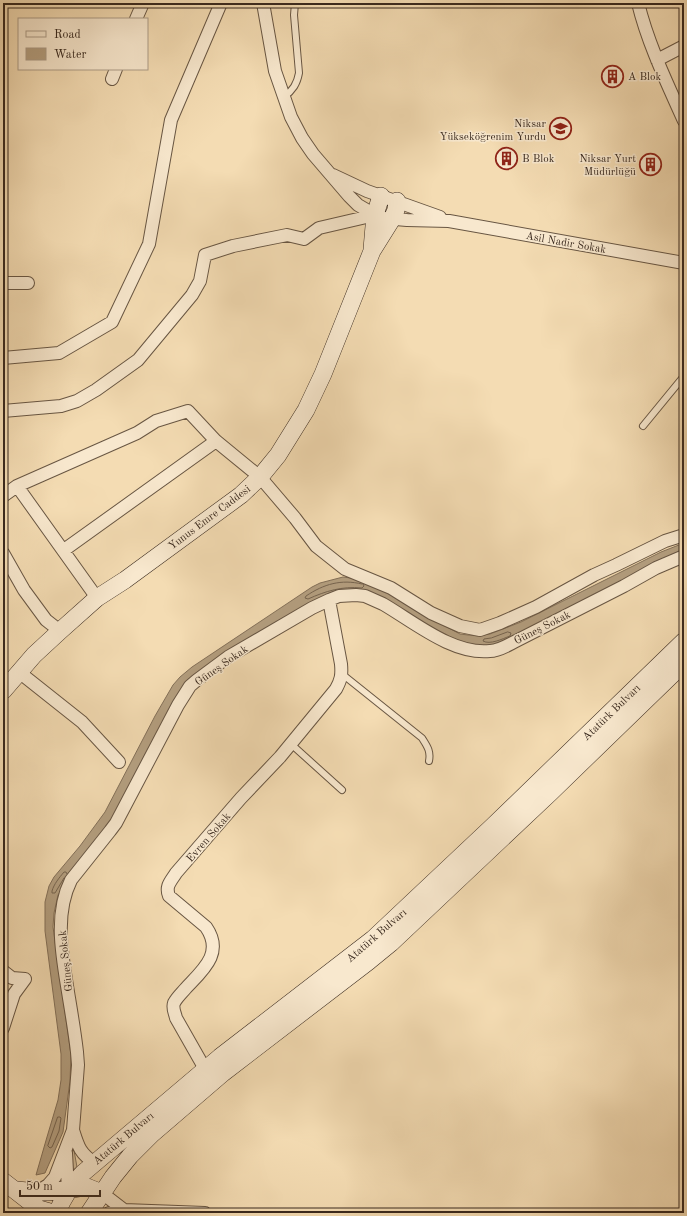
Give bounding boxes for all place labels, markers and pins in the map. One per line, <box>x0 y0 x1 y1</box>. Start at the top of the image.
building icon: A Blok <box>600 63 626 89</box>
place label: A Blok <box>628 72 661 83</box>
school or university icon: Niksar Yükseköğrenim Yurdu <box>548 116 574 142</box>
place label: Niksar Yükseköğrenim Yurdu <box>439 119 546 143</box>
building icon: B Blok <box>493 145 519 171</box>
building icon: Niksar Yurt Müdürlüğü <box>638 151 664 177</box>
place label: B Blok <box>522 154 555 165</box>
place label: Niksar Yurt Müdürlüğü <box>579 154 636 178</box>

